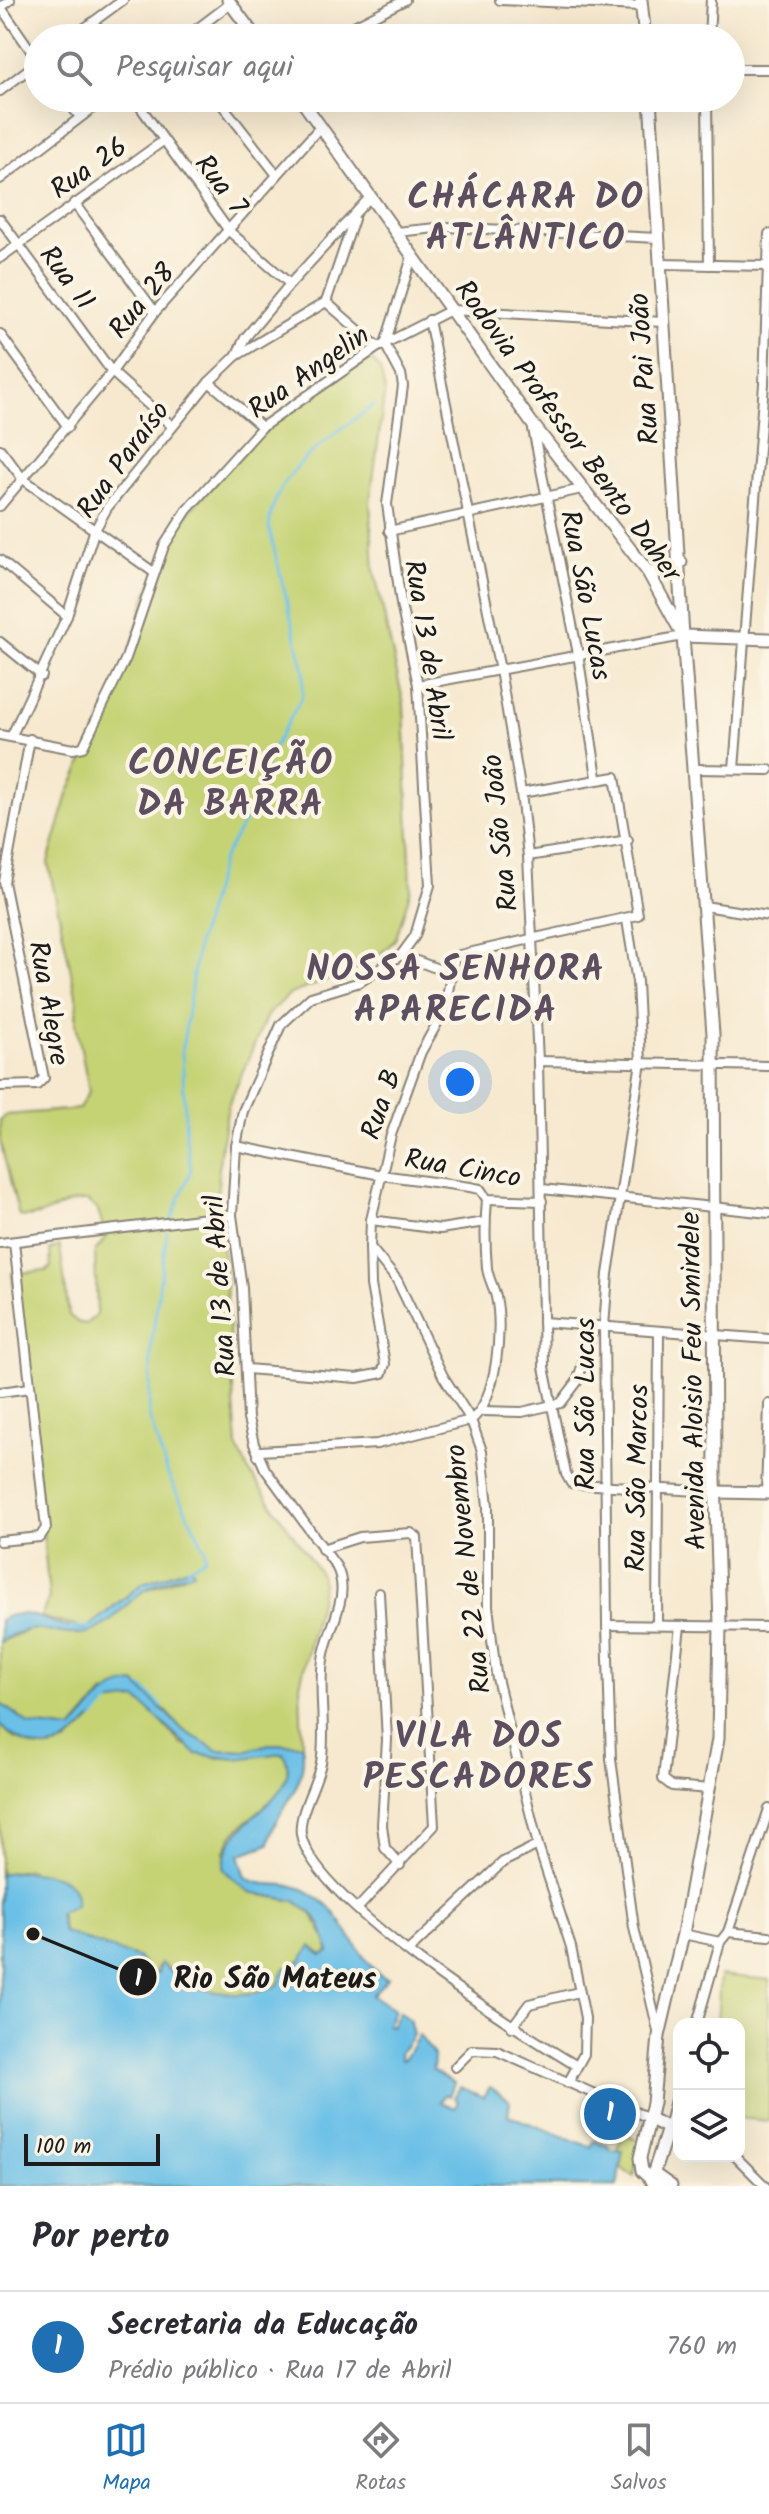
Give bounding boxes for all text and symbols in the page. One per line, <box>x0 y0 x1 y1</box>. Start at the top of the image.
search box <box>24 24 745 112</box>
text: Pesquisar aqui <box>116 44 293 92</box>
icon: search <box>52 46 96 90</box>
street label: Rua 26 <box>41 126 138 212</box>
street label: Rua 7 <box>182 145 259 227</box>
district label: CHÁCARA DO ATLÂNTICO <box>407 170 645 268</box>
street label: Rua 11 <box>26 236 106 321</box>
street label: Rua 28 <box>98 253 188 350</box>
street label: Rodovia Professor Bento Daher <box>442 271 693 593</box>
street label: Rua Pai João <box>618 291 673 446</box>
street label: Rua Angelin <box>239 314 380 432</box>
street label: Rua Paraíso <box>66 392 182 529</box>
street label: Rua São Lucas <box>546 507 623 684</box>
street label: Rua 13 de Abril <box>390 557 463 744</box>
district label: CONCEIÇÃO DA BARRA <box>128 736 334 834</box>
street label: Rua São João <box>471 752 532 914</box>
street label: Rua Alegre <box>14 938 81 1070</box>
district label: NOSSA SENHORA APARECIDA <box>306 942 606 1040</box>
your location <box>440 1062 480 1102</box>
street label: Rua B <box>349 1063 415 1146</box>
street label: Rua Cinco <box>401 1137 524 1202</box>
street label: Rua 13 de Abril <box>193 1193 250 1378</box>
street label: Avenida Aloisio Feu Smirdele <box>669 1211 720 1550</box>
street label: Rua São Lucas <box>564 1318 609 1490</box>
street label: Rua São Marcos <box>614 1384 663 1572</box>
street label: Rua 22 de Novembro <box>434 1442 505 1696</box>
district label: VILA DOS PESCADORES <box>363 1709 595 1807</box>
callout: Rio São Mateus <box>118 1950 393 2004</box>
text: Rio São Mateus <box>173 1956 377 2004</box>
text: 1 <box>134 1960 142 1999</box>
map controls <box>673 2018 745 2162</box>
button: locate <box>673 2018 745 2090</box>
pin: 1 <box>584 2084 636 2144</box>
button: layers <box>673 2090 745 2162</box>
scale bar <box>24 2130 160 2166</box>
text: 100 m <box>36 2130 91 2165</box>
text: Por perto <box>32 2211 170 2265</box>
text: Secretaria da Educação <box>108 2302 418 2350</box>
text: 1 <box>54 2326 62 2368</box>
text: 760 m <box>666 2326 737 2368</box>
text: Prédio público · Rua 17 de Abril <box>108 2350 452 2392</box>
tab: Mapa <box>102 2418 151 2501</box>
tab: Rotas <box>355 2418 406 2501</box>
tab: Salvos <box>611 2418 667 2501</box>

